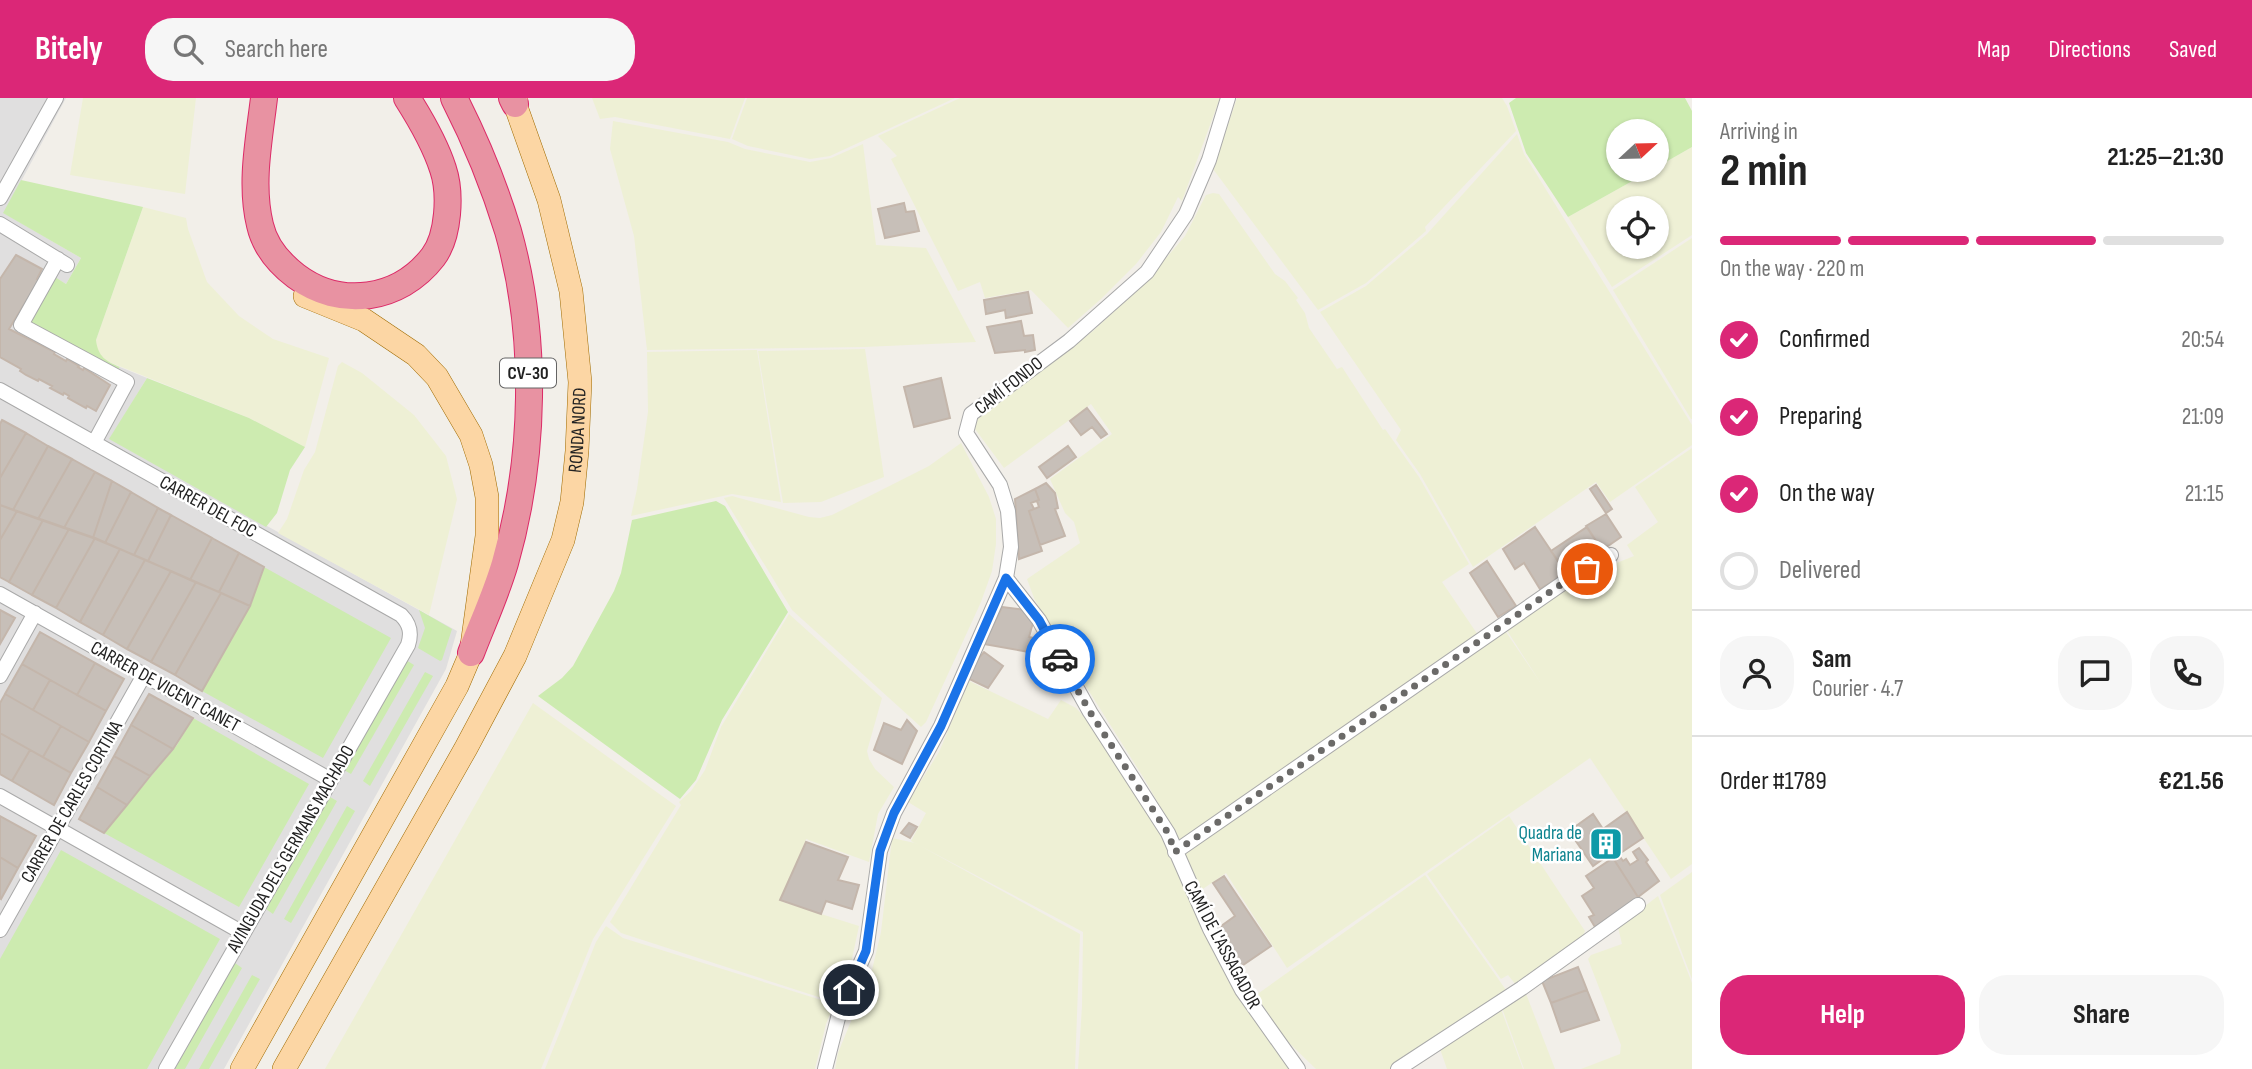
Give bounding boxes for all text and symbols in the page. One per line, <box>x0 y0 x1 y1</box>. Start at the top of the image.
search box <box>145 18 635 81</box>
text: Bitely <box>35 29 103 69</box>
icon: search <box>169 30 207 68</box>
text: Search here <box>225 34 328 65</box>
text: Map <box>1977 35 2010 64</box>
text: Directions <box>2048 35 2131 64</box>
text: Saved <box>2169 35 2217 64</box>
text: Arriving in <box>1720 118 1798 146</box>
north arrow <box>1606 119 1670 182</box>
map controls <box>1606 119 1669 259</box>
text: 21:25–21:30 <box>2107 142 2224 173</box>
text: 2 min <box>1720 144 1808 199</box>
button: locate <box>1606 196 1669 259</box>
text: On the way · 220 m <box>1720 255 1864 283</box>
icon: check <box>1720 321 1758 359</box>
text: Confirmed <box>1779 324 1870 355</box>
text: 20:54 <box>2181 326 2224 354</box>
street label: CAMÍ FONDO <box>970 352 1048 420</box>
road number: CV-30 <box>500 358 556 388</box>
street label: RONDA NORD <box>563 387 591 474</box>
icon: check <box>1720 398 1758 436</box>
text: Preparing <box>1779 401 1862 432</box>
text: 21:09 <box>2182 403 2224 431</box>
street label: CARRER DEL FOC <box>155 471 261 543</box>
icon: check <box>1720 475 1758 513</box>
text: On the way <box>1779 478 1875 509</box>
text: 21:15 <box>2185 480 2224 508</box>
pin <box>1557 539 1617 599</box>
icon: bag <box>1568 550 1606 588</box>
text: Delivered <box>1779 555 1861 586</box>
courier <box>1025 624 1095 694</box>
street label: CARRER DE VICENT CANET <box>86 636 244 738</box>
button: person <box>1720 636 1794 710</box>
button: chat <box>2058 636 2132 710</box>
button: phone <box>2150 636 2224 710</box>
icon: car <box>1041 640 1079 678</box>
text: Sam <box>1812 644 1852 675</box>
text: Courier · 4.7 <box>1812 675 1903 703</box>
street label: CARRER DE CARLES CORTINA <box>16 716 128 887</box>
street label: AVINGUDA DELS GERMANS MACHADO <box>222 741 360 958</box>
text: Order #1789 <box>1720 766 1827 797</box>
text: €21.56 <box>2159 766 2224 797</box>
place label: Quadra de Mariana <box>1518 822 1582 867</box>
building icon: Quadra de Mariana <box>1587 825 1625 863</box>
street label: CAMÍ DE L'ASSAGADOR <box>1179 877 1266 1013</box>
pin <box>819 960 879 1020</box>
icon: home <box>830 971 868 1009</box>
button: Help <box>1720 975 1965 1055</box>
button: Share <box>1979 975 2224 1055</box>

